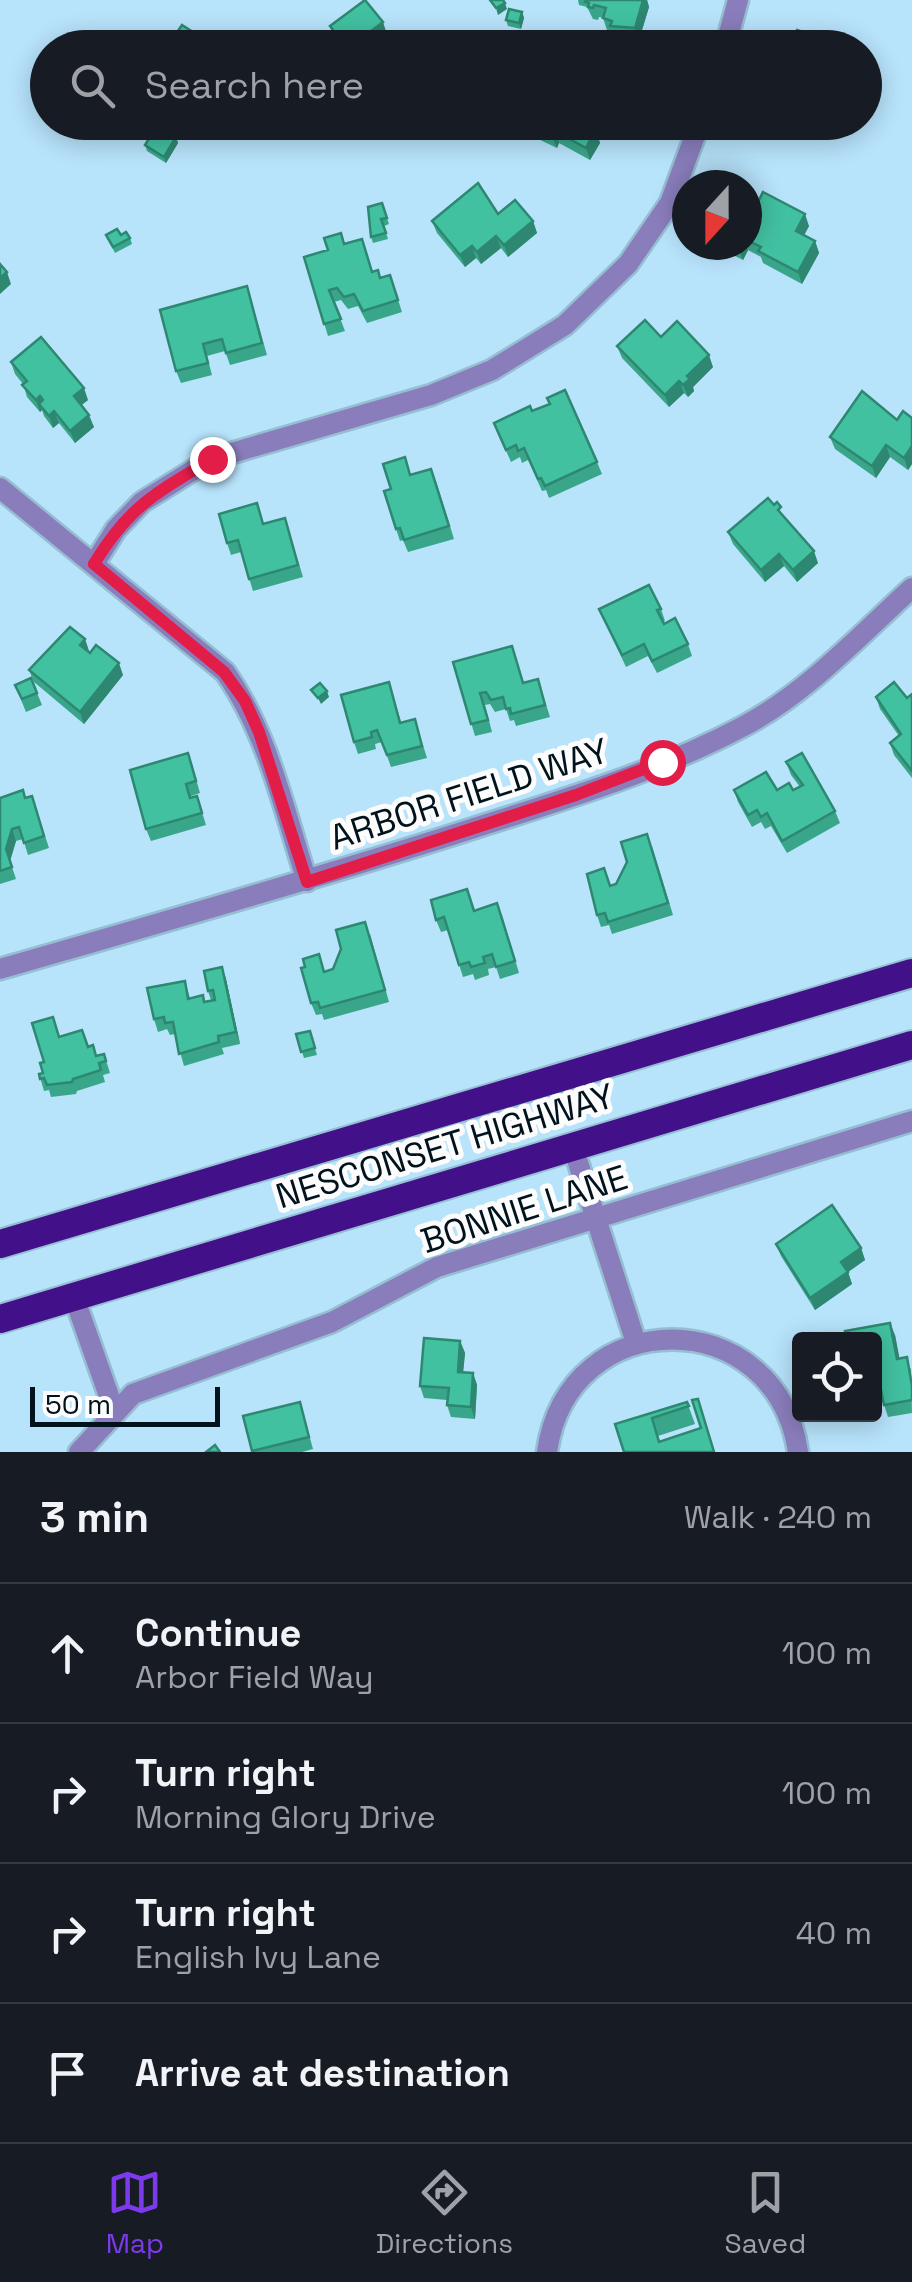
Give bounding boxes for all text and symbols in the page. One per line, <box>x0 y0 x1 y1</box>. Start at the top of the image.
search box <box>30 30 882 140</box>
icon: search <box>65 58 120 113</box>
text: Search here <box>145 61 364 109</box>
north arrow <box>672 170 762 260</box>
route end <box>190 437 236 483</box>
street label: ARBOR FIELD WAY <box>324 728 614 860</box>
route start <box>640 740 686 786</box>
street label: NESCONSET HIGHWAY <box>271 1074 619 1218</box>
street label: BONNIE LANE <box>415 1155 633 1263</box>
map controls <box>792 1332 882 1422</box>
button: locate <box>792 1332 882 1422</box>
scale bar <box>30 1382 220 1426</box>
text: 50 m <box>45 1386 111 1422</box>
text: 3 min <box>40 1491 149 1544</box>
text: Walk · 240 m <box>684 1497 872 1537</box>
text: Continue <box>135 1609 301 1657</box>
icon: ahead <box>40 1626 95 1681</box>
text: 100 m <box>782 1633 872 1673</box>
text: Arbor Field Way <box>135 1657 374 1697</box>
text: Turn right <box>135 1749 316 1797</box>
icon: right <box>40 1766 95 1821</box>
text: 100 m <box>782 1773 872 1813</box>
text: Morning Glory Drive <box>135 1797 436 1837</box>
text: Turn right <box>135 1889 316 1937</box>
icon: right <box>40 1906 95 1961</box>
text: 40 m <box>796 1913 872 1953</box>
text: English Ivy Lane <box>135 1937 381 1977</box>
icon: arrive <box>40 2046 95 2101</box>
text: Arrive at destination <box>135 2049 510 2097</box>
tab: Map <box>106 2165 164 2261</box>
tab: Directions <box>376 2165 513 2261</box>
tab: Saved <box>725 2165 806 2261</box>

